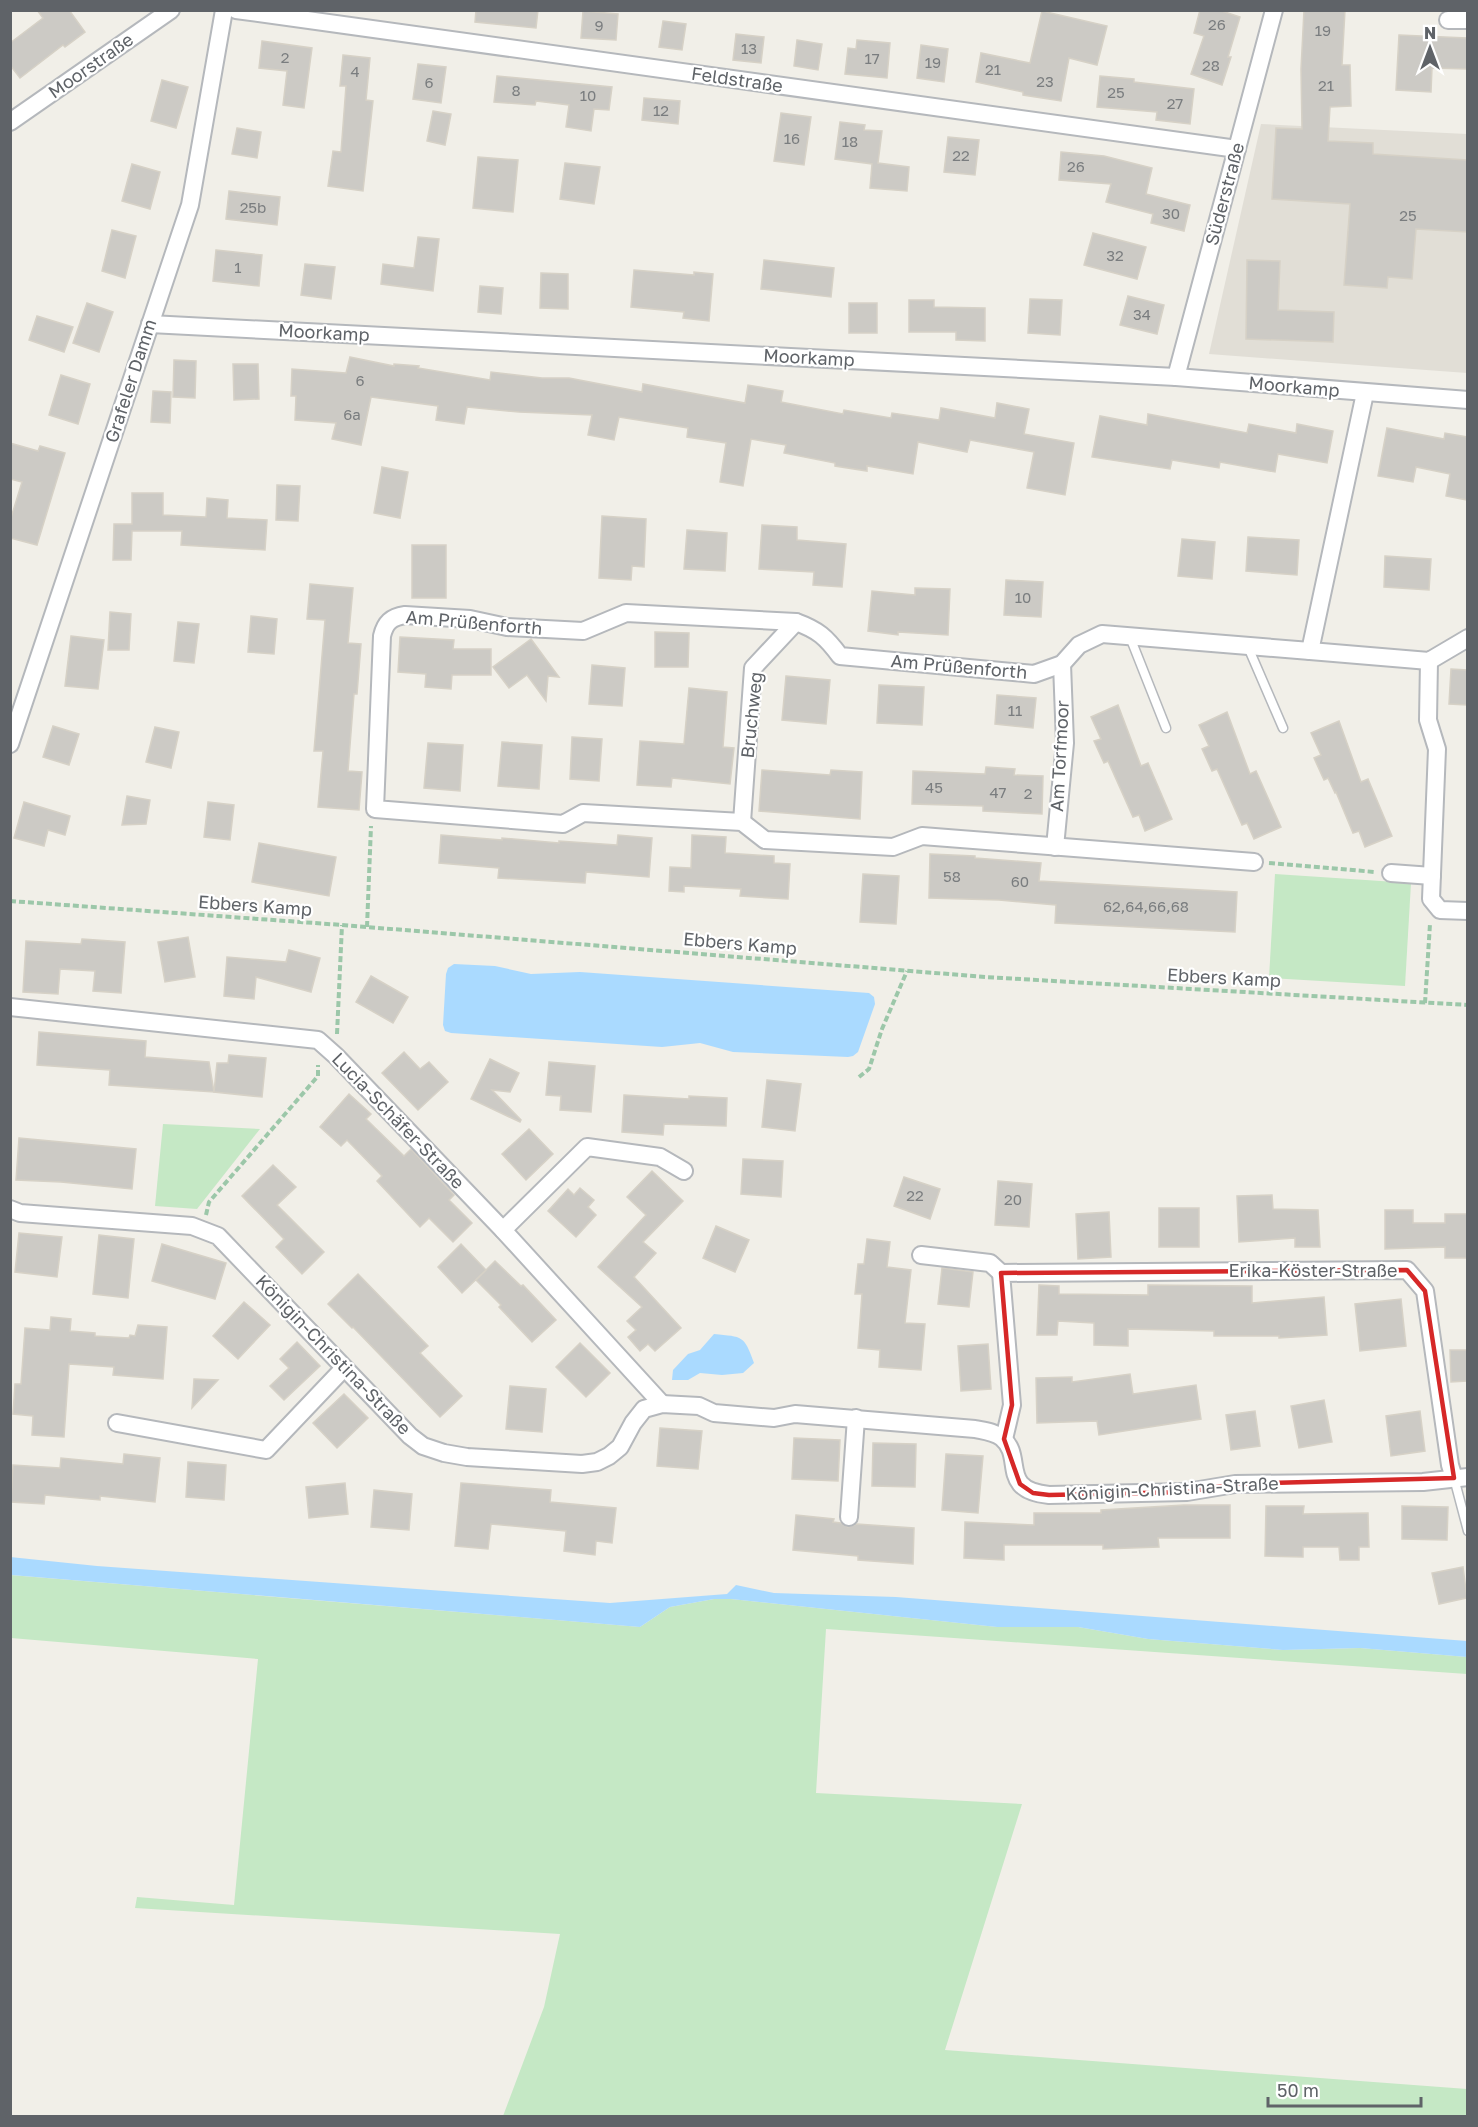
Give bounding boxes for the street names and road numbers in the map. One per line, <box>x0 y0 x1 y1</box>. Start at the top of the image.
street label: Moorstraße <box>44 28 137 103</box>
street label: Feldstraße <box>690 62 784 96</box>
street label: Süderstraße <box>1200 140 1248 248</box>
street label: Grafeler Damm <box>100 316 160 445</box>
street label: Moorkamp <box>278 319 370 345</box>
street label: Moorkamp <box>763 344 855 370</box>
street label: Moorkamp <box>1248 371 1341 401</box>
street label: Am Prüßenforth <box>405 605 543 639</box>
street label: Am Prüßenforth <box>890 649 1028 683</box>
street label: Bruchweg <box>736 671 766 759</box>
street label: Am Torfmoor <box>1045 700 1073 812</box>
street label: Ebbers Kamp <box>197 890 313 920</box>
street label: Ebbers Kamp <box>682 927 798 959</box>
street label: Ebbers Kamp <box>1167 963 1282 991</box>
street label: Lucia-Schäfer-Straße <box>328 1048 469 1193</box>
street label: Erika-Köster-Straße <box>1229 1259 1397 1281</box>
street label: Königin-Christina-Straße <box>252 1270 416 1439</box>
street label: Königin-Christina-Straße <box>1065 1471 1279 1505</box>

